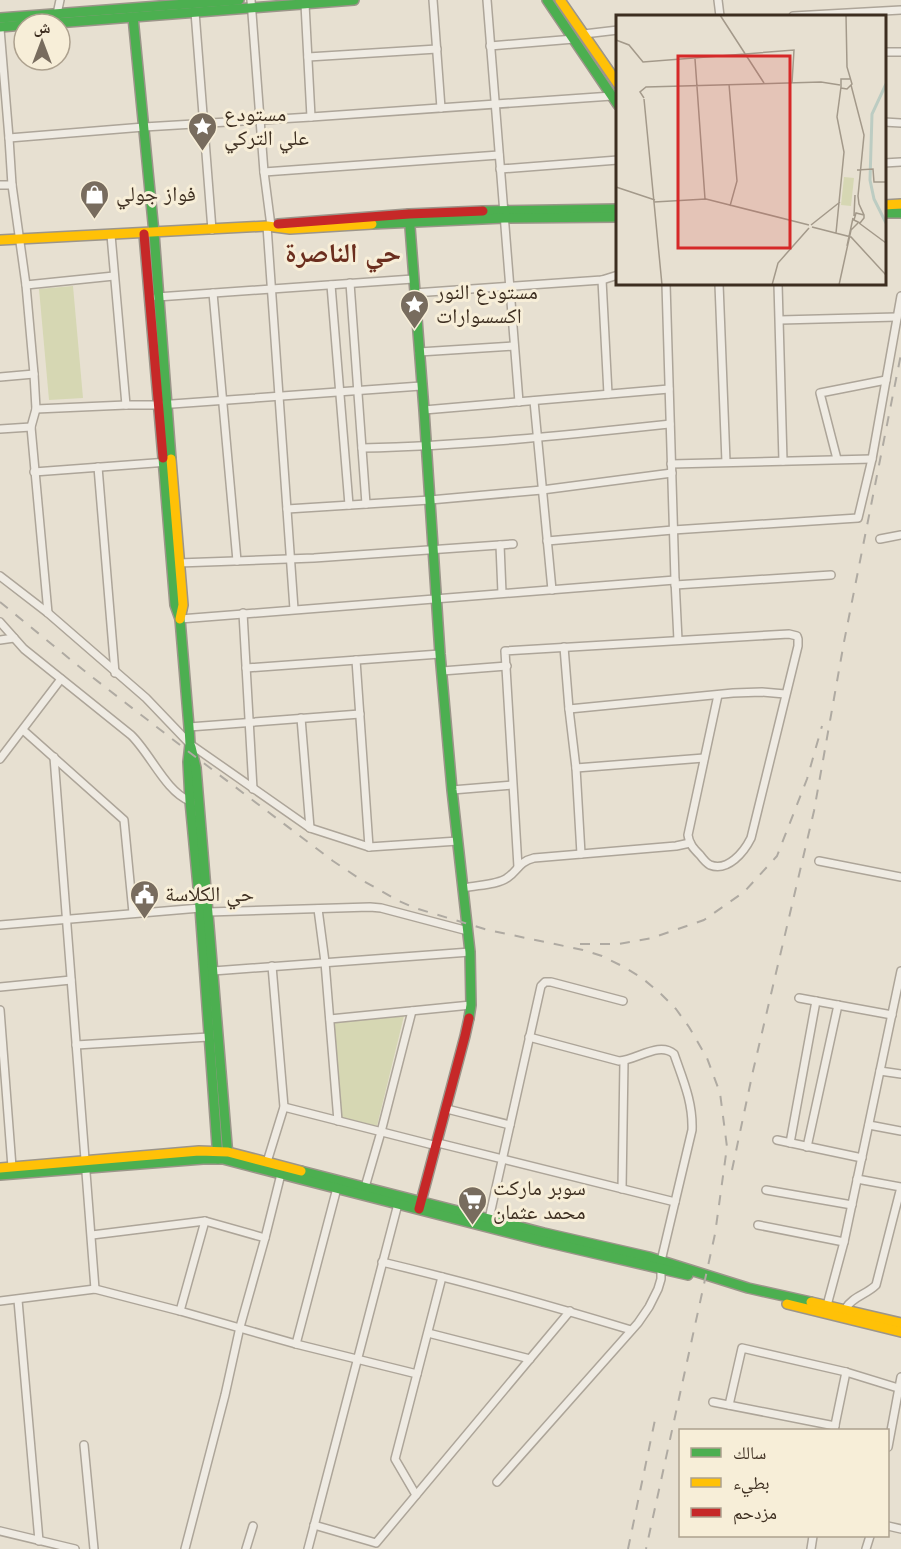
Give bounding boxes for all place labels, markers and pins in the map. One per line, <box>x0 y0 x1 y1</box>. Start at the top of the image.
place label: مستودع علي التركي <box>224 101 309 154</box>
place icon: مستودع علي التركي <box>187 110 219 152</box>
shop icon: فواز جولي <box>79 178 111 220</box>
place label: فواز جولي <box>116 181 196 210</box>
place label: مستودع النور اكسسوارات <box>435 279 538 329</box>
place icon: مستودع النور اكسسوارات <box>399 288 431 330</box>
public building icon: حي الكلاسة <box>128 878 160 920</box>
place label: حي الكلاسة <box>165 881 254 910</box>
place label: سوبر ماركت محمد عثمان <box>493 1175 586 1225</box>
supermarket icon: سوبر ماركت محمد عثمان <box>456 1184 488 1226</box>

